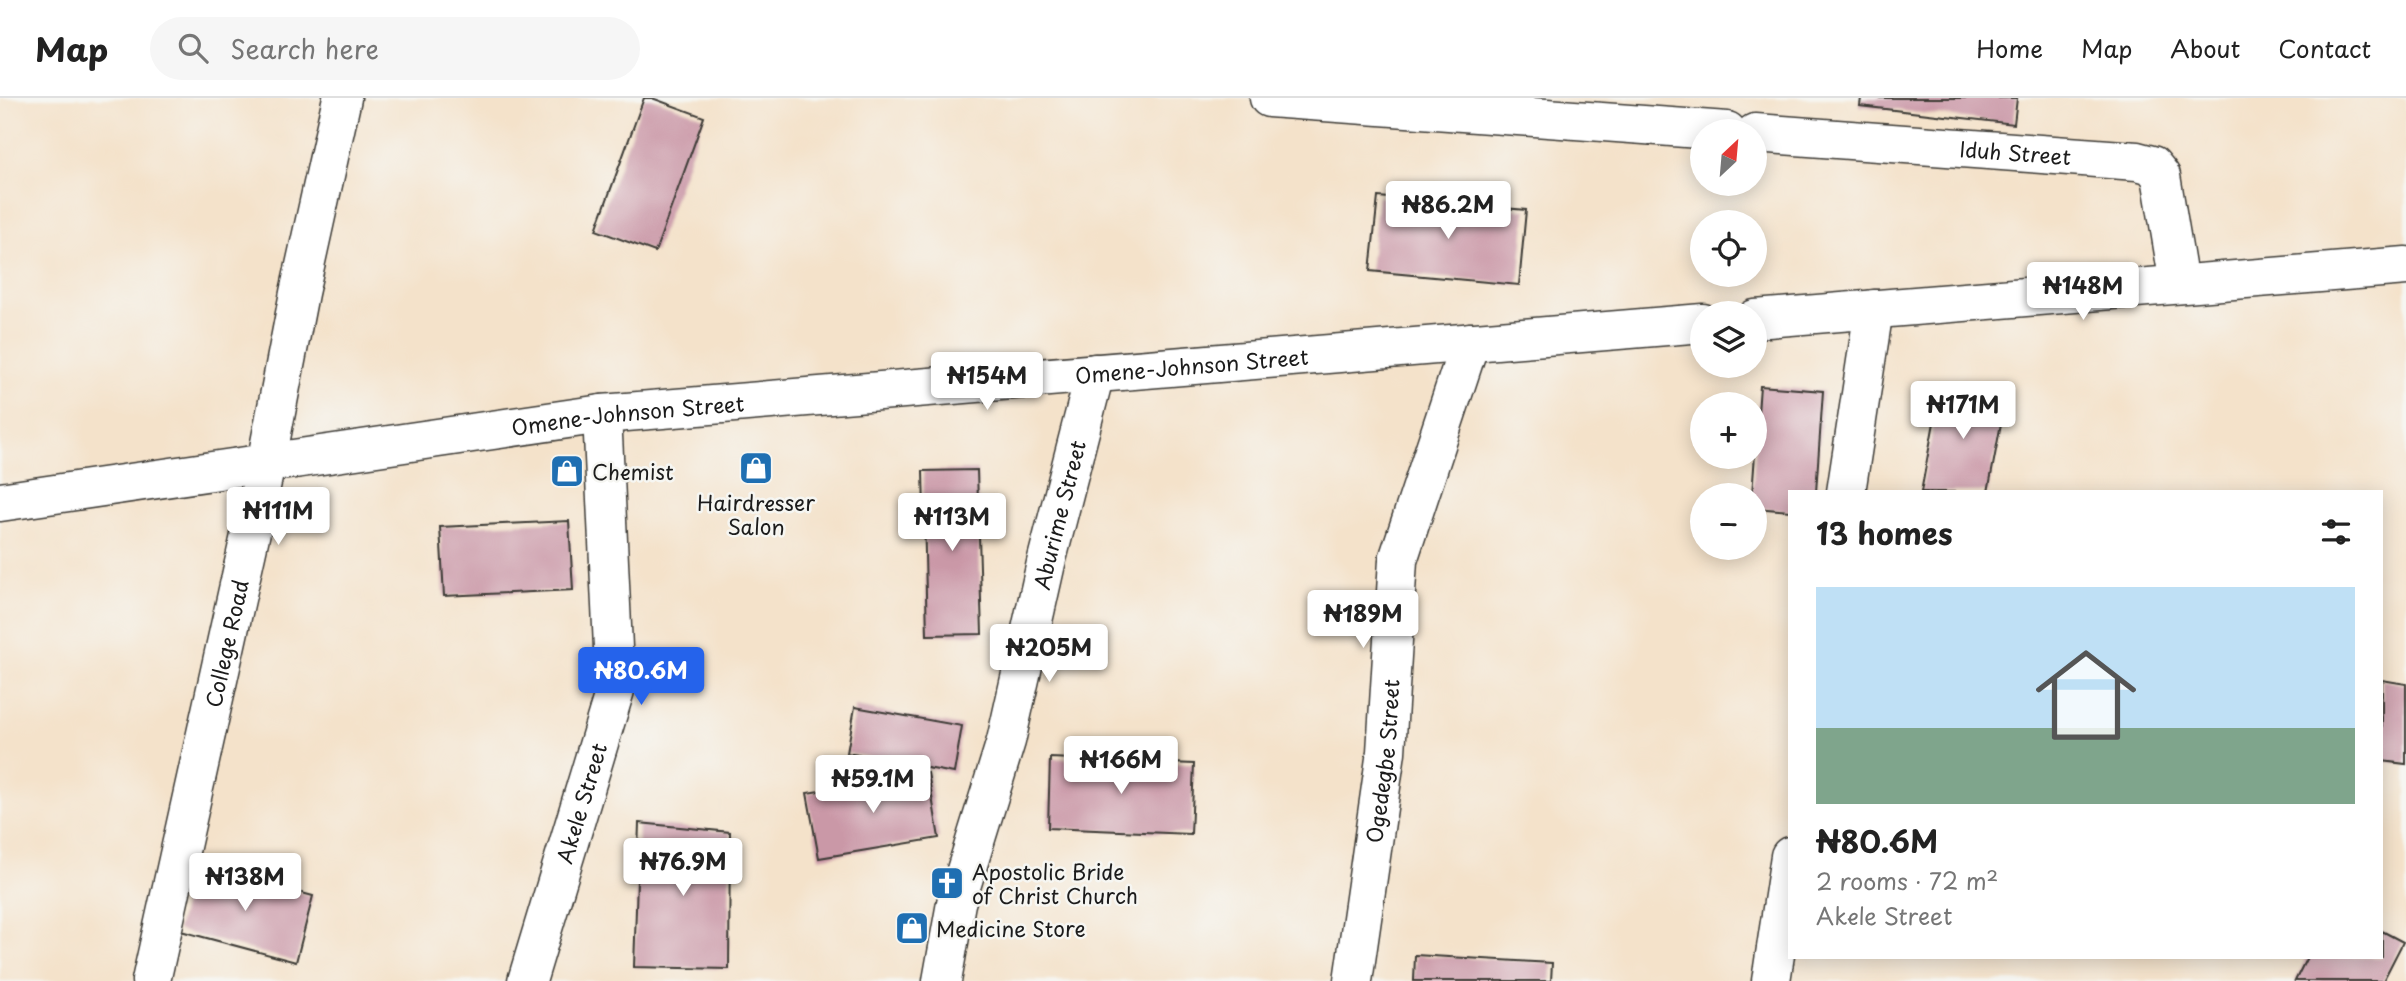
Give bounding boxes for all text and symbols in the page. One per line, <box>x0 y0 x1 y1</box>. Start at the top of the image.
search box <box>150 17 640 80</box>
text: Map <box>35 23 108 73</box>
icon: search <box>174 29 212 67</box>
text: Search here <box>230 29 379 68</box>
text: Home <box>1976 30 2043 66</box>
text: Map <box>2081 30 2132 66</box>
text: About <box>2170 30 2240 66</box>
text: Contact <box>2278 30 2371 66</box>
north arrow <box>1690 119 1768 196</box>
map controls <box>1690 119 1767 560</box>
street label: Iduh Street <box>1958 132 2072 172</box>
pin: ₦86.2M <box>1391 181 1505 241</box>
text: ₦86.2M <box>1402 186 1494 221</box>
button: locate <box>1690 210 1767 287</box>
pin: ₦148M <box>2034 262 2132 322</box>
text: ₦148M <box>2043 267 2123 302</box>
button: layers <box>1690 301 1767 378</box>
street label: Omene-Johnson Street <box>1074 340 1310 391</box>
pin: ₦154M <box>938 352 1036 412</box>
text: ₦154M <box>947 357 1027 392</box>
pin: ₦171M <box>1914 382 2012 441</box>
street label: Omene-Johnson Street <box>509 386 745 443</box>
text: ₦171M <box>1927 386 1999 421</box>
button: + <box>1690 392 1767 469</box>
street label: Aburime Street <box>1025 437 1093 593</box>
shop icon: Hairdresser Salon <box>737 449 775 487</box>
shop icon: Chemist <box>548 452 586 490</box>
place label: Chemist <box>592 455 674 487</box>
button: − <box>1690 483 1767 560</box>
place label: Hairdresser Salon <box>697 486 815 542</box>
pin: ₦111M <box>229 488 327 547</box>
text: ₦111M <box>243 492 313 527</box>
pin: ₦113M <box>903 494 1001 553</box>
text: ₦113M <box>914 498 990 533</box>
text: 13 homes <box>1816 510 1953 555</box>
icon: filters <box>2317 513 2355 551</box>
street label: College Road <box>196 576 256 710</box>
pin: ₦189M <box>1314 590 1412 650</box>
text: ₦189M <box>1323 595 1403 630</box>
pin: ₦205M <box>1000 624 1098 684</box>
text: ₦205M <box>1006 629 1092 664</box>
icon: home <box>2023 632 2149 758</box>
pin: ₦80.6M <box>584 648 698 707</box>
text: ₦80.6M <box>594 652 688 687</box>
street label: Ogedegbe Street <box>1357 678 1407 845</box>
pin: ₦166M <box>1072 736 1170 796</box>
street label: Akele Street <box>547 739 614 867</box>
text: ₦166M <box>1080 741 1162 776</box>
pin: ₦59.1M <box>816 756 930 815</box>
text: ₦59.1M <box>831 760 915 795</box>
text: ₦80.6M <box>1816 818 1938 863</box>
pin: ₦76.9M <box>626 838 740 898</box>
text: ₦76.9M <box>639 843 727 878</box>
pin: ₦138M <box>196 854 294 913</box>
place label: Apostolic Bride of Christ Church <box>972 855 1138 911</box>
text: ₦138M <box>205 858 285 893</box>
text: 2 rooms · 72 m² <box>1816 863 1998 898</box>
church icon: Apostolic Bride of Christ Church <box>928 864 966 902</box>
text: Akele Street <box>1816 898 1952 933</box>
shop icon: Medicine Store <box>893 909 931 947</box>
place label: Medicine Store <box>936 912 1086 944</box>

